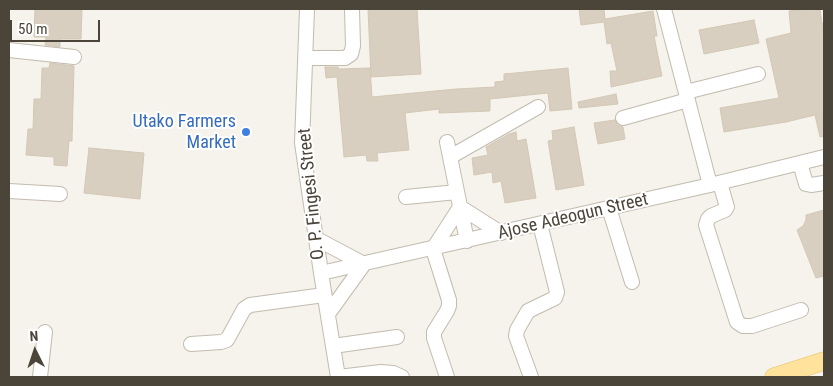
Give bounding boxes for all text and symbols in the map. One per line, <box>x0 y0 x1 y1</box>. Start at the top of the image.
scale bar <box>12 10 102 42</box>
text: 50 m <box>18 20 48 38</box>
place label: Utako Farmers Market <box>133 111 236 154</box>
marker: Utako Farmers Market <box>240 126 252 138</box>
street label: O. P. Fingesi Street <box>294 127 330 261</box>
street label: Ajose Adeogun Street <box>496 189 650 245</box>
north arrow <box>10 326 60 376</box>
text: N <box>29 328 39 344</box>

